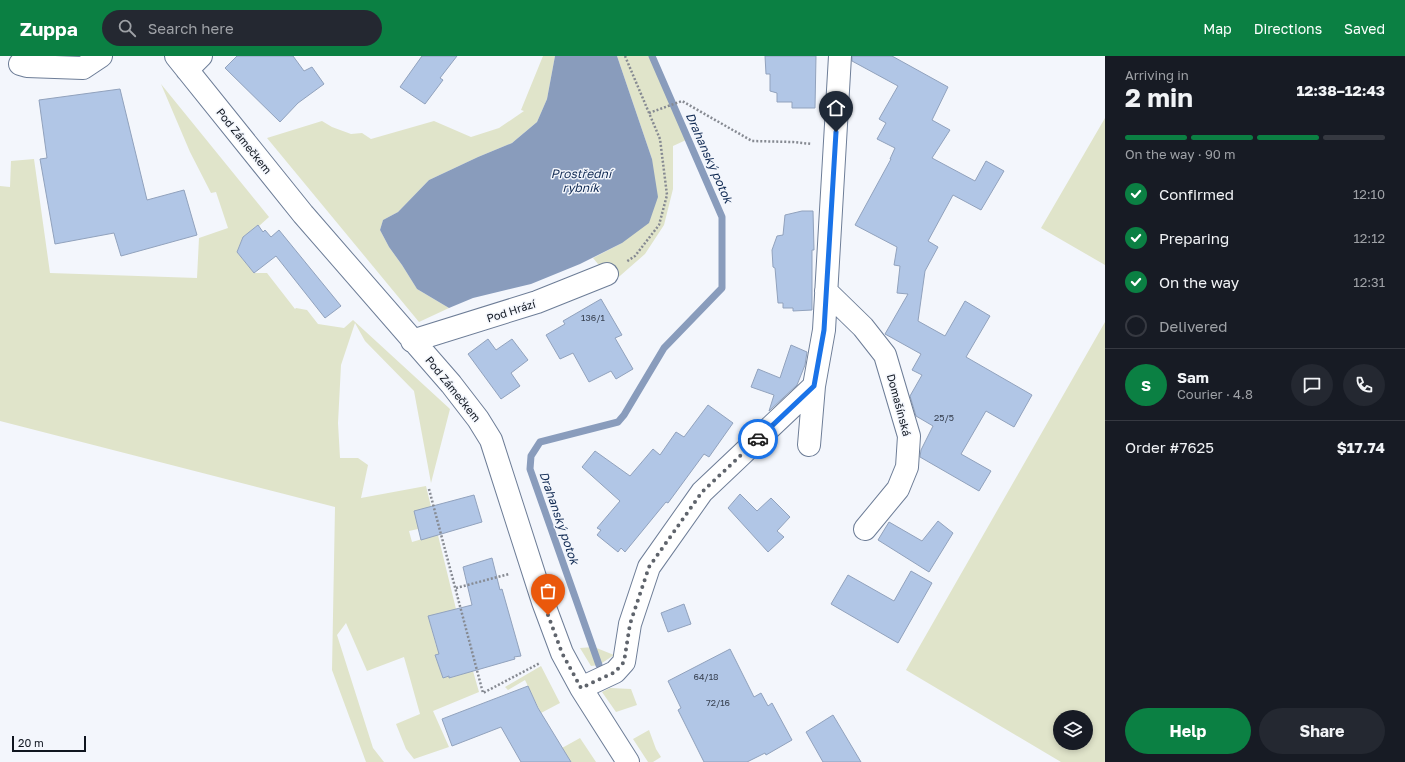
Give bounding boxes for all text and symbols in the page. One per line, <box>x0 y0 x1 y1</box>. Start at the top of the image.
search box <box>102 10 382 46</box>
text: Zuppa <box>20 17 78 40</box>
icon: search <box>116 17 138 39</box>
text: Search here <box>148 19 234 37</box>
text: Map <box>1203 20 1232 37</box>
text: Directions <box>1254 20 1322 37</box>
text: Saved <box>1344 20 1385 37</box>
text: Arriving in <box>1125 67 1189 83</box>
text: 12:38–12:43 <box>1296 81 1385 99</box>
text: 2 min <box>1125 82 1193 113</box>
pin <box>819 91 853 132</box>
icon: home <box>825 97 847 119</box>
street label: Pod Zámečkem <box>214 105 275 176</box>
water label: Drahanský potok <box>683 110 737 207</box>
text: On the way · 90 m <box>1125 146 1236 162</box>
water label: Prostřední rybník <box>551 166 615 195</box>
icon: check <box>1125 183 1147 205</box>
text: Confirmed <box>1159 185 1234 203</box>
text: 12:10 <box>1353 186 1385 202</box>
icon: check <box>1125 227 1147 249</box>
text: Preparing <box>1159 229 1229 247</box>
text: 12:12 <box>1353 230 1385 246</box>
icon: check <box>1125 271 1147 293</box>
text: On the way <box>1159 273 1239 291</box>
text: 12:31 <box>1353 274 1385 290</box>
street label: Pod Hrází <box>485 296 538 325</box>
house number: 136/1 <box>581 312 606 323</box>
text: Delivered <box>1159 317 1227 335</box>
street label: Pod Zámečkem <box>423 353 484 424</box>
button: chat <box>1291 364 1333 406</box>
button: phone <box>1343 364 1385 406</box>
text: Sam <box>1177 368 1209 386</box>
street label: Domašínská <box>885 372 914 437</box>
text: S <box>1141 376 1151 394</box>
text: Courier · 4.8 <box>1177 386 1253 402</box>
house number: 25/5 <box>934 412 954 423</box>
courier <box>738 419 778 459</box>
icon: car <box>747 428 769 450</box>
text: Order #7625 <box>1125 438 1214 456</box>
text: $17.74 <box>1337 438 1385 456</box>
water label: Drahanský potok <box>536 469 583 568</box>
pin <box>531 574 565 615</box>
icon: bag <box>537 580 559 602</box>
house number: 64/18 <box>693 671 719 682</box>
house number: 72/16 <box>706 697 730 708</box>
button: Help <box>1125 708 1251 754</box>
button: Share <box>1259 708 1385 754</box>
map controls <box>1053 710 1093 750</box>
button: layers <box>1053 710 1093 750</box>
scale bar <box>12 734 86 753</box>
text: 20 m <box>18 736 44 749</box>

